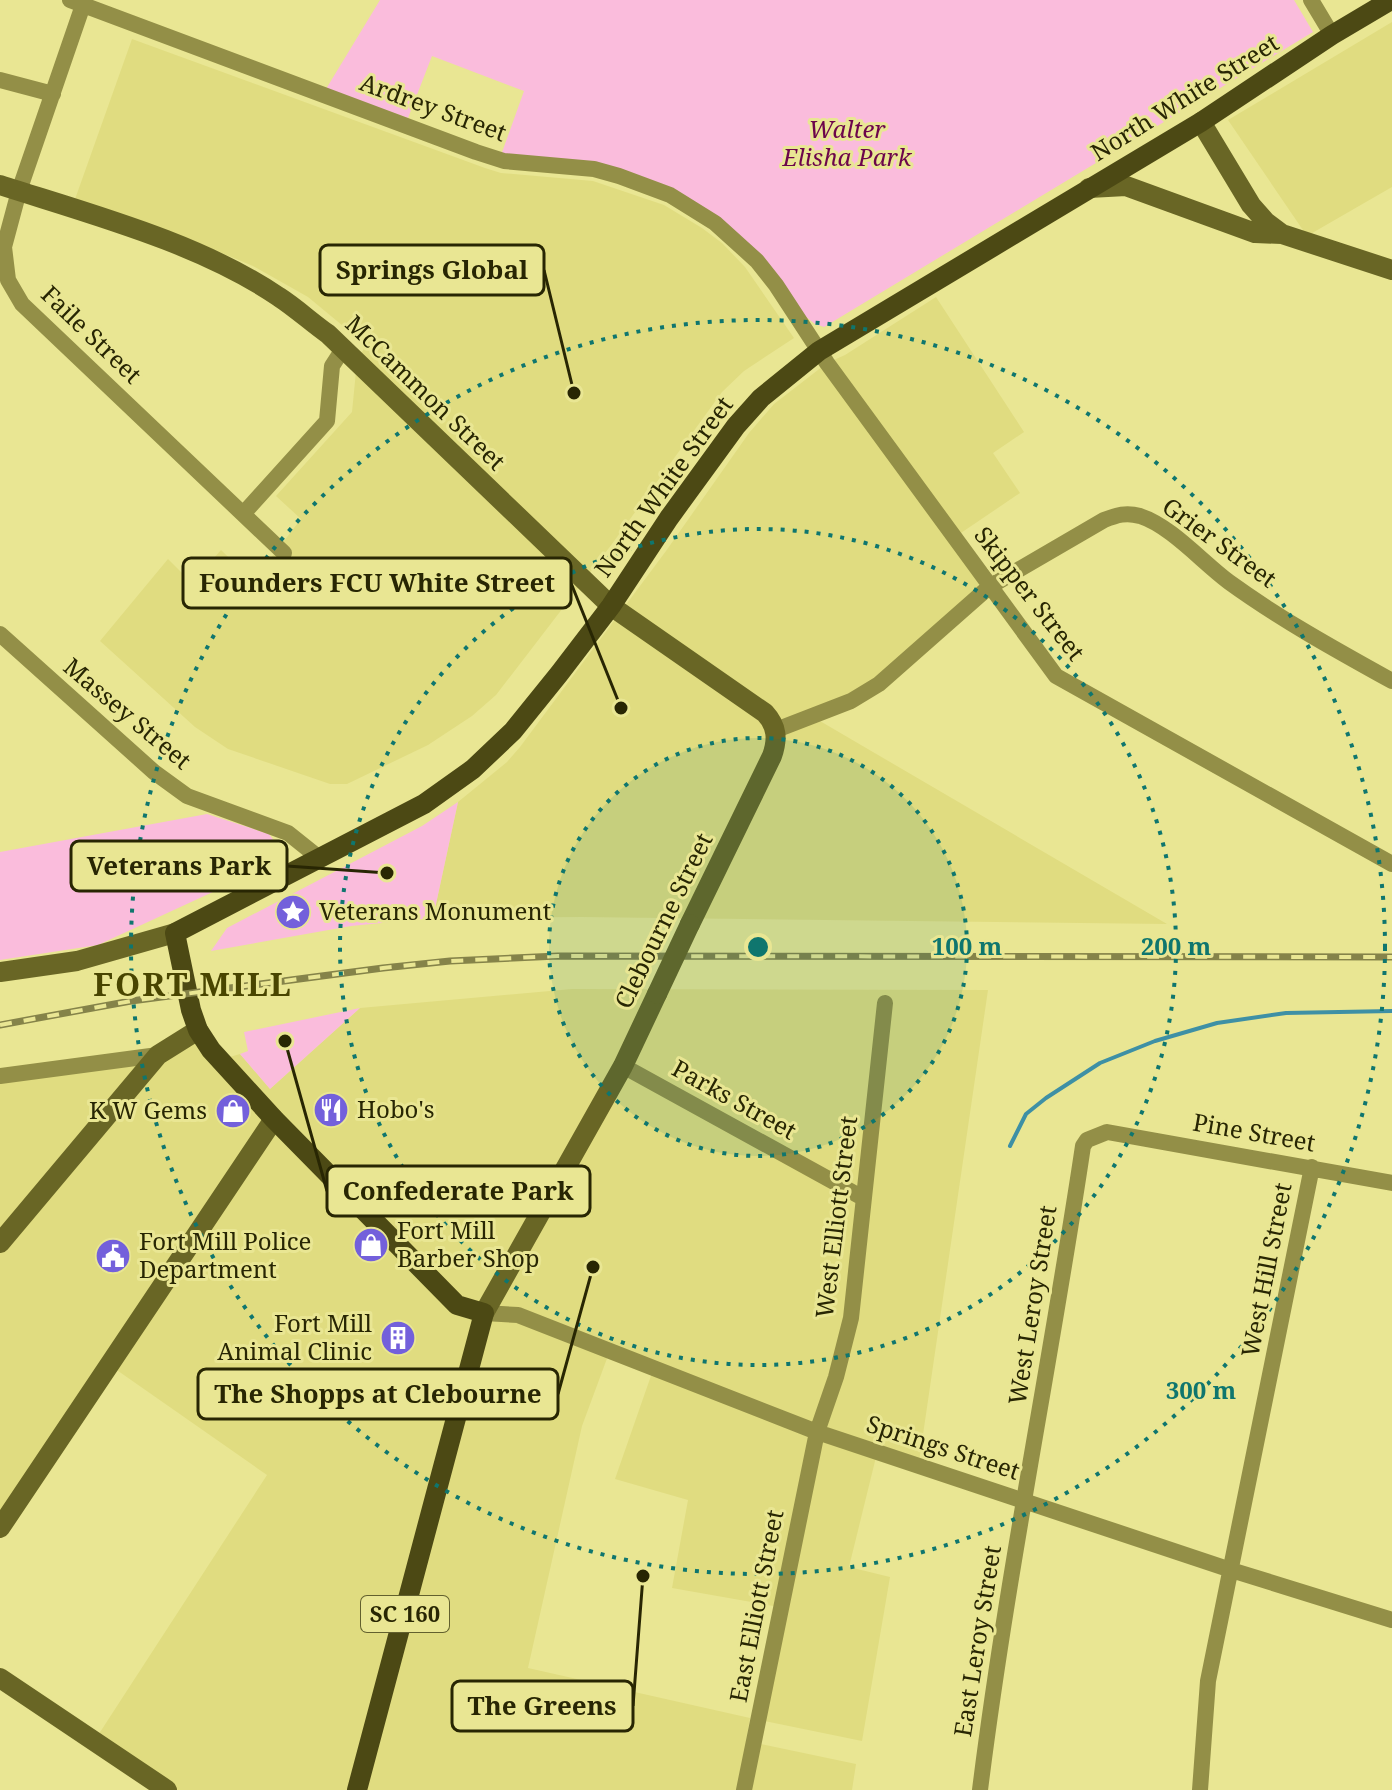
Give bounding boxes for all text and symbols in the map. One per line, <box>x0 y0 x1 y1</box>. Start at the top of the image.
street label: North White Street <box>1084 26 1284 168</box>
street label: Ardrey Street <box>356 65 511 148</box>
park label: Walter Elisha Park <box>782 112 913 173</box>
callout: Springs Global <box>320 245 544 295</box>
text: Springs Global <box>336 251 528 287</box>
street label: Faile Street <box>35 278 149 390</box>
street label: McCammon Street <box>339 307 513 477</box>
street label: North White Street <box>586 389 740 583</box>
street label: Grier Street <box>1156 489 1284 594</box>
street label: Skipper Street <box>967 519 1093 667</box>
callout: Founders FCU White Street <box>183 558 571 608</box>
text: Founders FCU White Street <box>199 564 555 600</box>
street label: Massey Street <box>57 650 199 776</box>
street label: Clebourne Street <box>606 827 719 1014</box>
callout: Veterans Park <box>71 841 287 891</box>
text: Veterans Park <box>87 847 272 883</box>
place icon: Veterans Monument <box>274 893 312 931</box>
place label: Veterans Monument <box>319 894 551 927</box>
text: 100 m <box>932 929 1003 962</box>
text: 200 m <box>1141 929 1212 962</box>
centre of rings <box>744 933 772 961</box>
district label: FORT MILL <box>93 962 293 1005</box>
street label: Parks Street <box>667 1051 803 1146</box>
restaurant icon: Hobo's <box>312 1091 350 1129</box>
shop icon: K W Gems <box>214 1092 252 1130</box>
place label: Hobo's <box>357 1092 435 1125</box>
place label: K W Gems <box>89 1093 207 1126</box>
street label: Pine Street <box>1190 1105 1318 1159</box>
street label: West Elliott Street <box>807 1114 864 1320</box>
callout: Confederate Park <box>327 1166 590 1216</box>
text: Confederate Park <box>342 1172 574 1208</box>
street label: West Hill Street <box>1232 1180 1299 1360</box>
street label: West Leroy Street <box>999 1203 1064 1407</box>
place label: Fort Mill Barber Shop <box>397 1213 540 1274</box>
place label: Fort Mill Police Department <box>139 1224 311 1285</box>
shop icon: Fort Mill Barber Shop <box>352 1226 390 1264</box>
public building icon: Fort Mill Police Department <box>94 1237 132 1275</box>
place label: Fort Mill Animal Clinic <box>217 1306 373 1367</box>
building icon: Fort Mill Animal Clinic <box>379 1319 417 1357</box>
callout: The Shopps at Clebourne <box>198 1369 558 1419</box>
text: 300 m <box>1166 1373 1237 1406</box>
text: The Shopps at Clebourne <box>214 1375 542 1411</box>
street label: Springs Street <box>863 1406 1024 1487</box>
street label: East Elliott Street <box>721 1507 790 1705</box>
street label: East Leroy Street <box>945 1543 1008 1739</box>
road number: SC 160 <box>361 1596 449 1632</box>
callout: The Greens <box>452 1681 633 1731</box>
text: The Greens <box>467 1687 617 1723</box>

